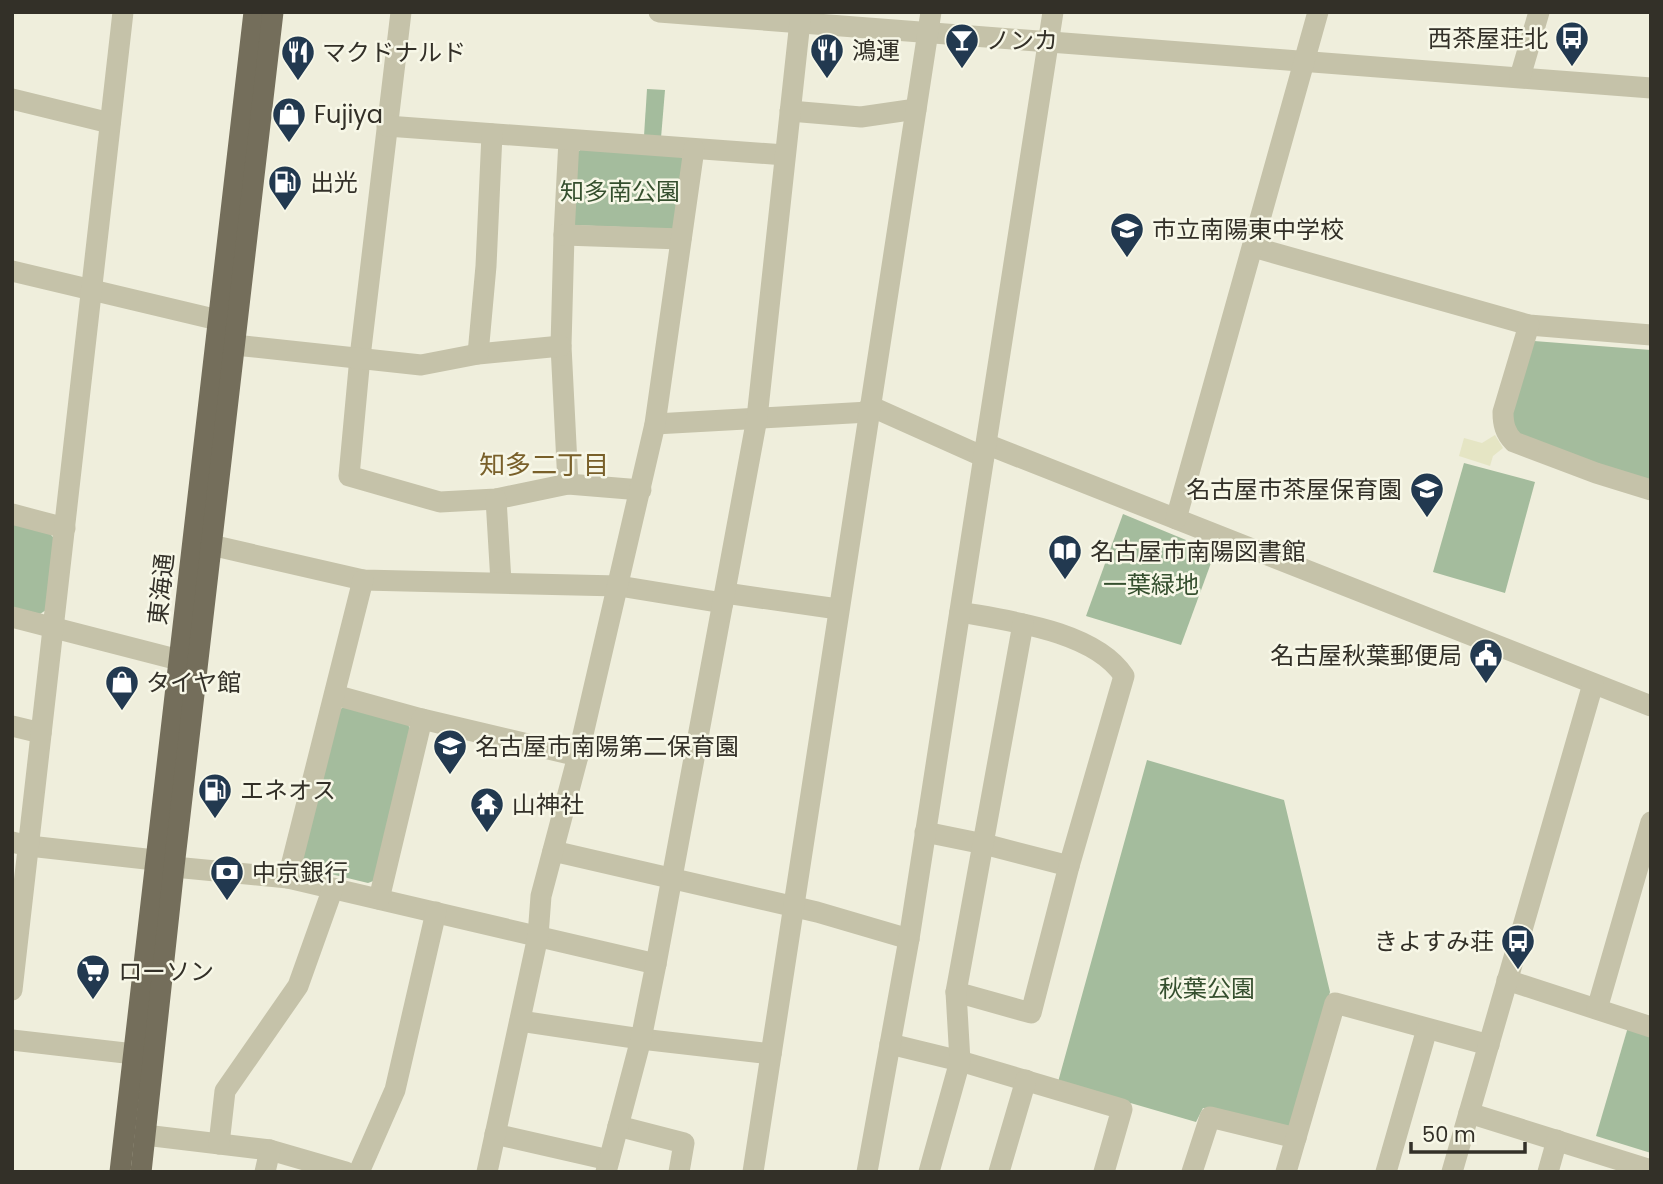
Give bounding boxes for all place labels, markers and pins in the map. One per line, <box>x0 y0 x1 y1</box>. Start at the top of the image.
bus stop icon: 西茶屋荘北 <box>1553 19 1591 68</box>
bar icon: ノンカ <box>943 21 981 70</box>
place label: 西茶屋荘北 <box>1428 22 1548 55</box>
place label: ノンカ <box>986 24 1058 57</box>
restaurant icon: 鴻運 <box>808 31 846 80</box>
restaurant icon: マクドナルド <box>279 33 317 82</box>
place label: 鴻運 <box>852 34 900 67</box>
place label: マクドナルド <box>322 36 466 69</box>
shop icon: Fujiya <box>270 95 308 144</box>
place label: Fujiya <box>314 98 383 131</box>
fuel station icon: 出光 <box>266 163 304 212</box>
place label: 出光 <box>310 166 358 199</box>
school or university icon: 市立南陽東中学校 <box>1108 210 1146 259</box>
place label: 市立南陽東中学校 <box>1152 213 1344 246</box>
school or university icon: 名古屋市茶屋保育園 <box>1408 470 1446 519</box>
place label: 名古屋市茶屋保育園 <box>1186 473 1402 506</box>
library icon: 名古屋市南陽図書館 <box>1046 532 1084 581</box>
place label: 名古屋市南陽図書館 <box>1090 535 1306 568</box>
public building icon: 名古屋秋葉郵便局 <box>1467 636 1505 685</box>
place label: 名古屋秋葉郵便局 <box>1270 639 1462 672</box>
shop icon: タイヤ館 <box>103 663 141 712</box>
place label: タイヤ館 <box>146 666 241 699</box>
school or university icon: 名古屋市南陽第二保育園 <box>431 727 469 776</box>
place label: 名古屋市南陽第二保育園 <box>475 730 739 763</box>
fuel station icon: エネオス <box>196 771 234 820</box>
place label: エネオス <box>240 774 336 807</box>
temple icon: 山神社 <box>468 785 506 834</box>
place label: 山神社 <box>512 788 584 821</box>
bank icon: 中京銀行 <box>208 853 246 902</box>
place label: 中京銀行 <box>252 856 348 889</box>
bus stop icon: きよすみ荘 <box>1499 922 1537 971</box>
place label: きよすみ荘 <box>1374 925 1494 958</box>
supermarket icon: ローソン <box>74 952 112 1001</box>
place label: ローソン <box>118 955 214 988</box>

